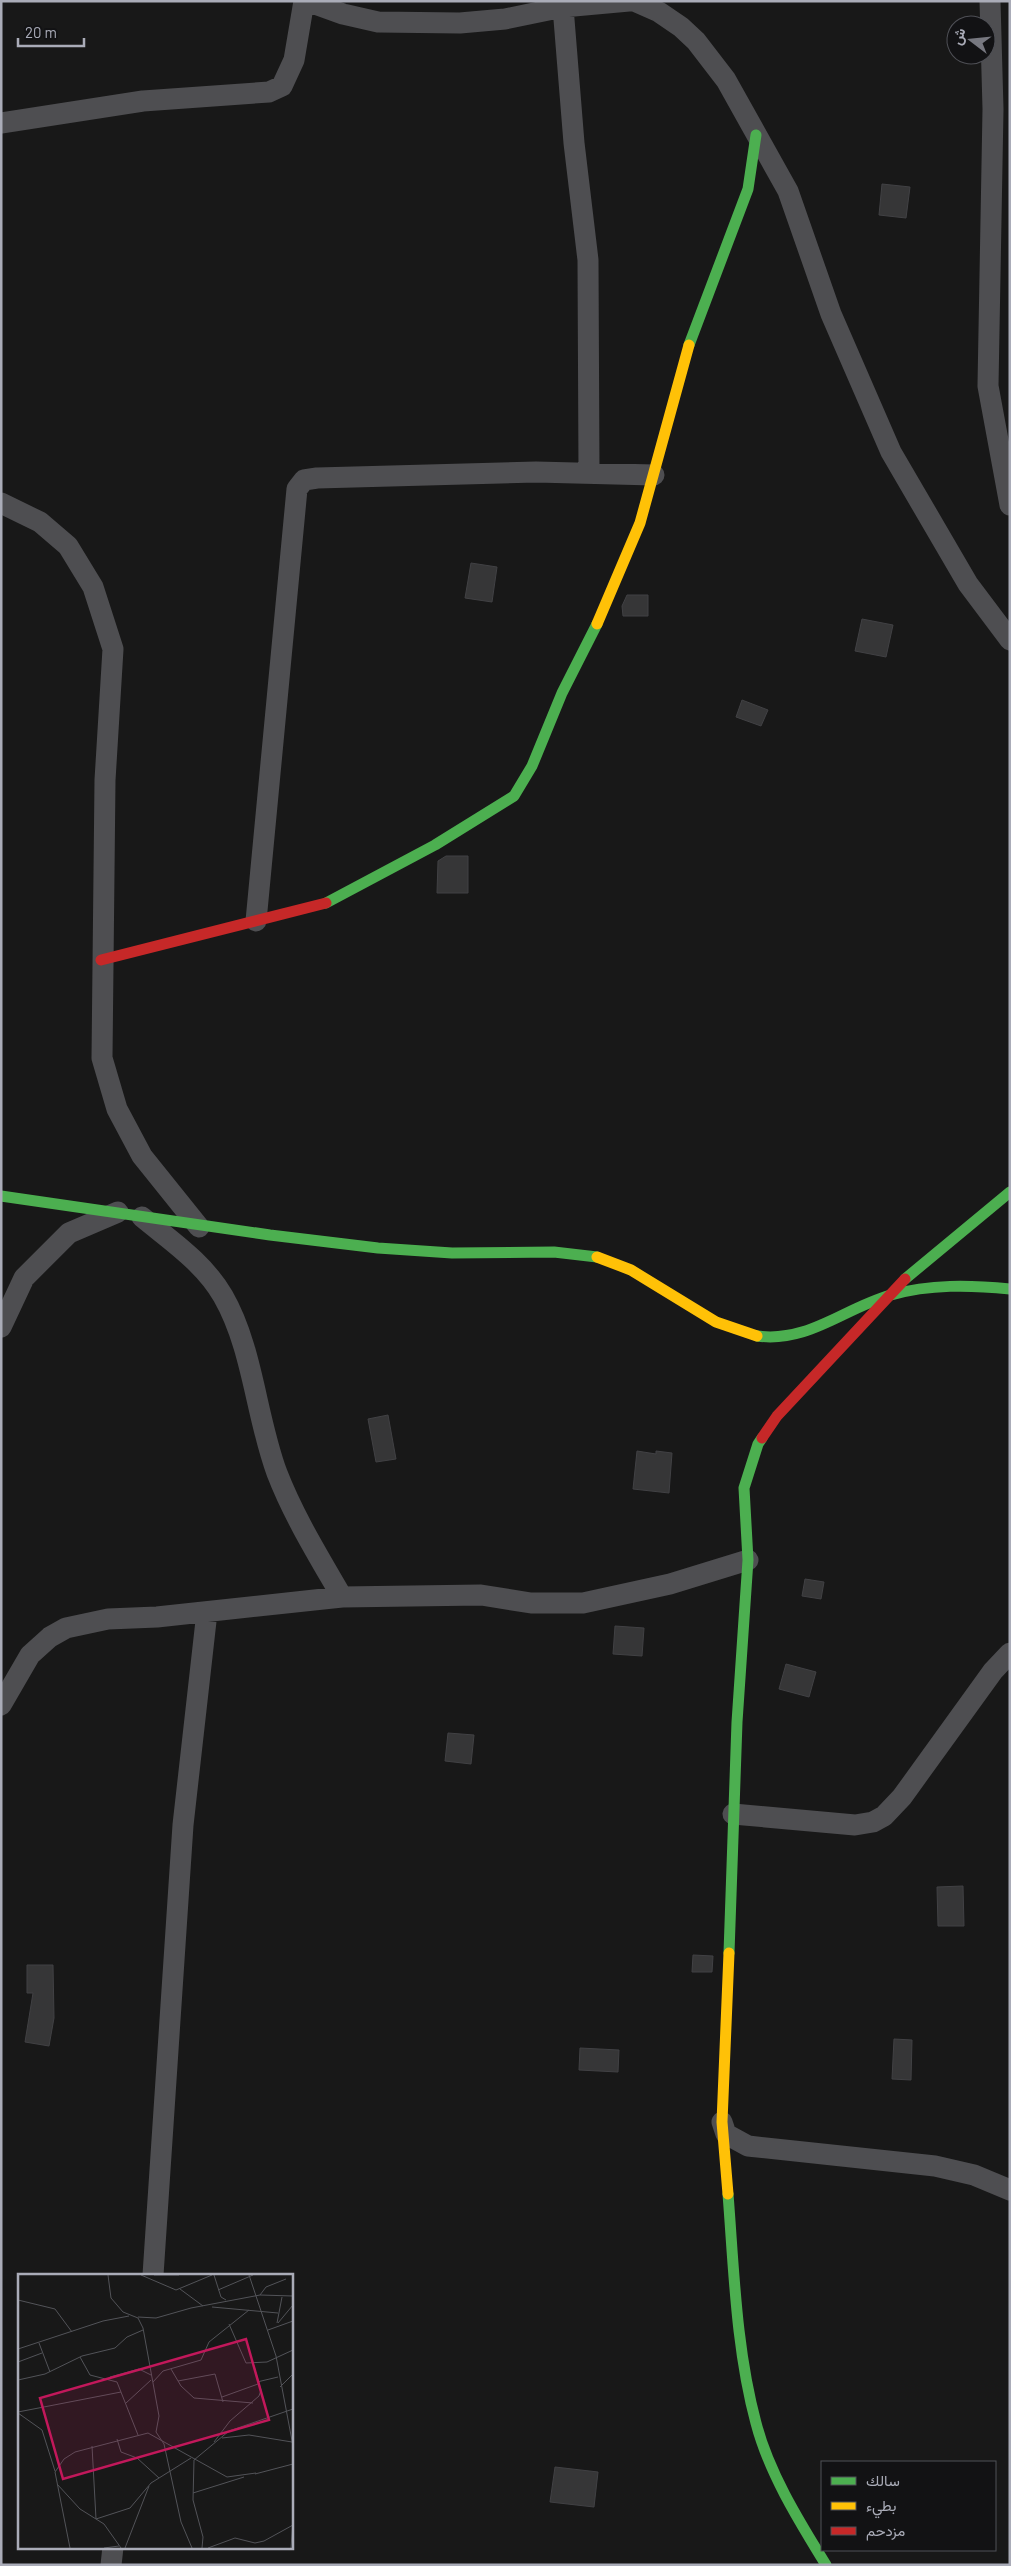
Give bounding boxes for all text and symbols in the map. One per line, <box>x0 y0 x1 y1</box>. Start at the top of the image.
scale bar <box>18 15 84 47</box>
north arrow <box>946 15 996 65</box>
text: 20 m <box>25 23 57 41</box>
text: ش <box>948 26 970 47</box>
inset map <box>18 2274 292 2548</box>
legend <box>821 2461 996 2551</box>
text: سالك <box>866 2471 900 2489</box>
text: بطيء <box>866 2496 896 2519</box>
text: مزدحم <box>866 2521 905 2541</box>

